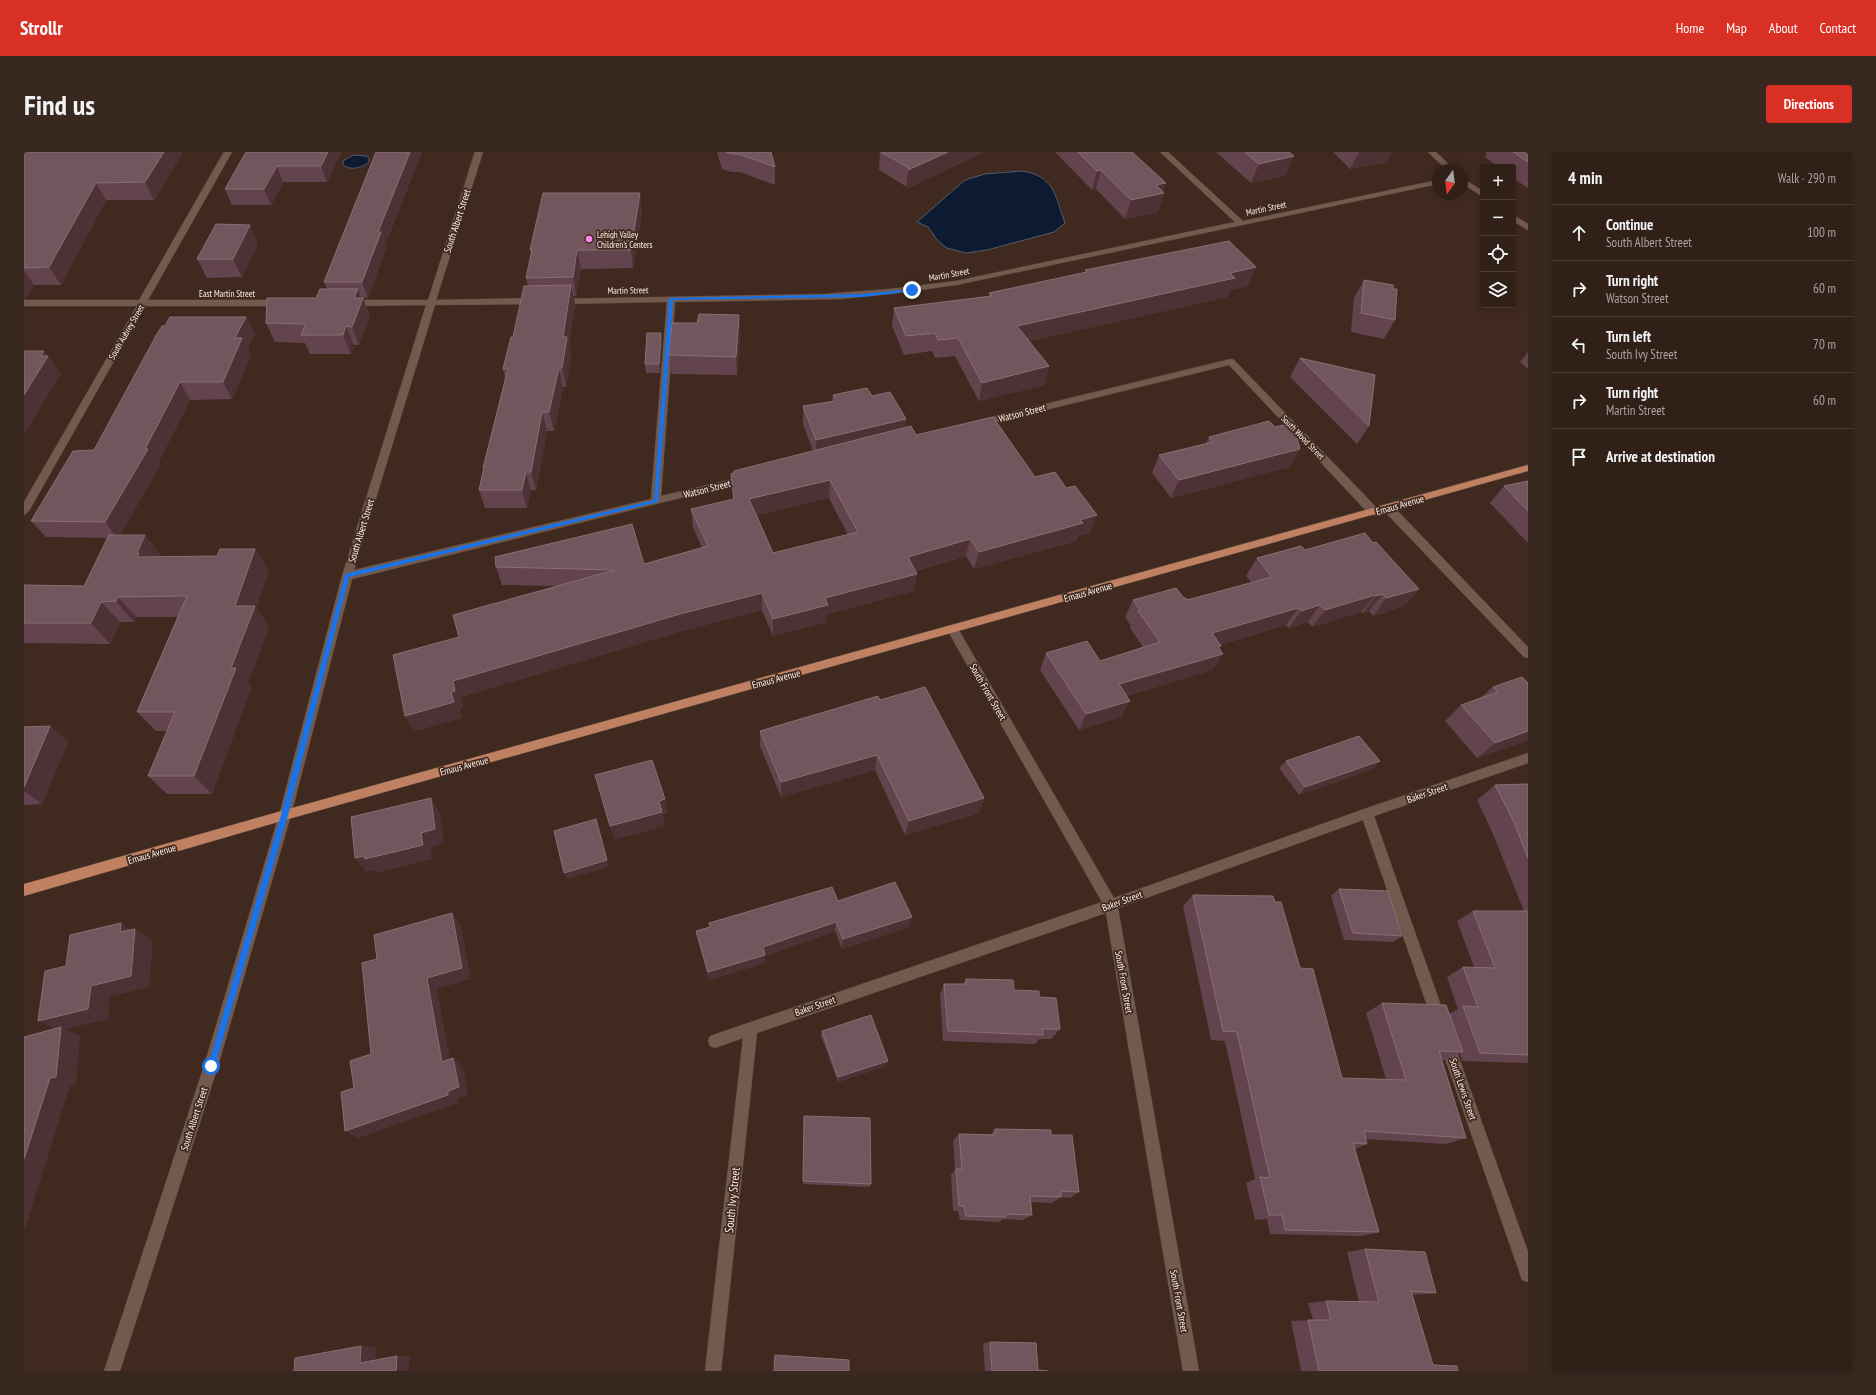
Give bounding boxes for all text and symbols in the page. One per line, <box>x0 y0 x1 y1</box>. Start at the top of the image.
text: Strollr <box>20 16 63 40</box>
text: Home <box>1676 19 1704 37</box>
text: Map <box>1726 19 1747 37</box>
text: About <box>1769 19 1798 37</box>
text: Contact <box>1820 19 1856 37</box>
button: Directions <box>1766 85 1852 123</box>
text: Find us <box>24 86 95 123</box>
north arrow <box>1432 164 1468 200</box>
map controls <box>1480 164 1516 308</box>
button: + <box>1480 164 1516 200</box>
text: 4 min <box>1568 167 1602 189</box>
text: Walk · 290 m <box>1778 170 1836 187</box>
street label: South Albert Street <box>441 187 473 254</box>
street label: Martin Street <box>1245 198 1288 218</box>
button: − <box>1480 200 1516 236</box>
text: Continue <box>1606 215 1653 234</box>
icon: ahead <box>1568 222 1590 244</box>
text: 100 m <box>1807 224 1836 241</box>
place label: Lehigh Valley Children's Centers <box>597 229 652 250</box>
marker: Lehigh Valley Children's Centers <box>584 234 594 244</box>
text: South Albert Street <box>1606 234 1692 251</box>
button: locate <box>1480 236 1516 272</box>
street label: Martin Street <box>928 265 971 283</box>
text: Turn right <box>1606 271 1658 290</box>
button: layers <box>1480 272 1516 308</box>
icon: right <box>1568 278 1590 300</box>
text: 60 m <box>1813 280 1836 297</box>
route end <box>903 281 921 299</box>
street label: Martin Street <box>607 284 649 296</box>
street label: East Martin Street <box>199 288 255 299</box>
text: Watson Street <box>1606 290 1668 307</box>
street label: South Aubrey Street <box>106 302 146 361</box>
text: Turn left <box>1606 327 1651 346</box>
icon: left <box>1568 334 1590 356</box>
text: 70 m <box>1813 336 1836 353</box>
text: South Ivy Street <box>1606 346 1677 363</box>
text: Turn right <box>1606 383 1658 402</box>
icon: right <box>1568 390 1590 412</box>
text: 60 m <box>1813 392 1836 409</box>
street label: Watson Street <box>997 401 1047 425</box>
text: Martin Street <box>1606 402 1665 419</box>
street label: South Wood Street <box>1279 412 1327 462</box>
icon: arrive <box>1568 446 1590 468</box>
text: Arrive at destination <box>1606 447 1715 466</box>
street label: Watson Street <box>682 477 732 501</box>
street label: Emaus Avenue <box>1374 492 1426 518</box>
street label: South Albert Street <box>345 497 377 564</box>
street label: Emaus Avenue <box>1062 579 1114 605</box>
street label: South Front Street <box>967 661 1010 723</box>
street label: Emaus Avenue <box>750 666 802 692</box>
street label: Emaus Avenue <box>438 753 490 779</box>
street label: Baker Street <box>1405 780 1449 806</box>
street label: Emaus Avenue <box>126 841 178 867</box>
street label: Baker Street <box>1100 888 1144 914</box>
street label: South Front Street <box>1112 950 1136 1015</box>
street label: Baker Street <box>793 993 837 1019</box>
route start <box>202 1057 220 1075</box>
street label: South Lewis Street <box>1446 1057 1480 1122</box>
street label: South Albert Street <box>178 1085 210 1152</box>
street label: South Ivy Street <box>721 1166 743 1234</box>
street label: South Front Street <box>1167 1269 1191 1334</box>

